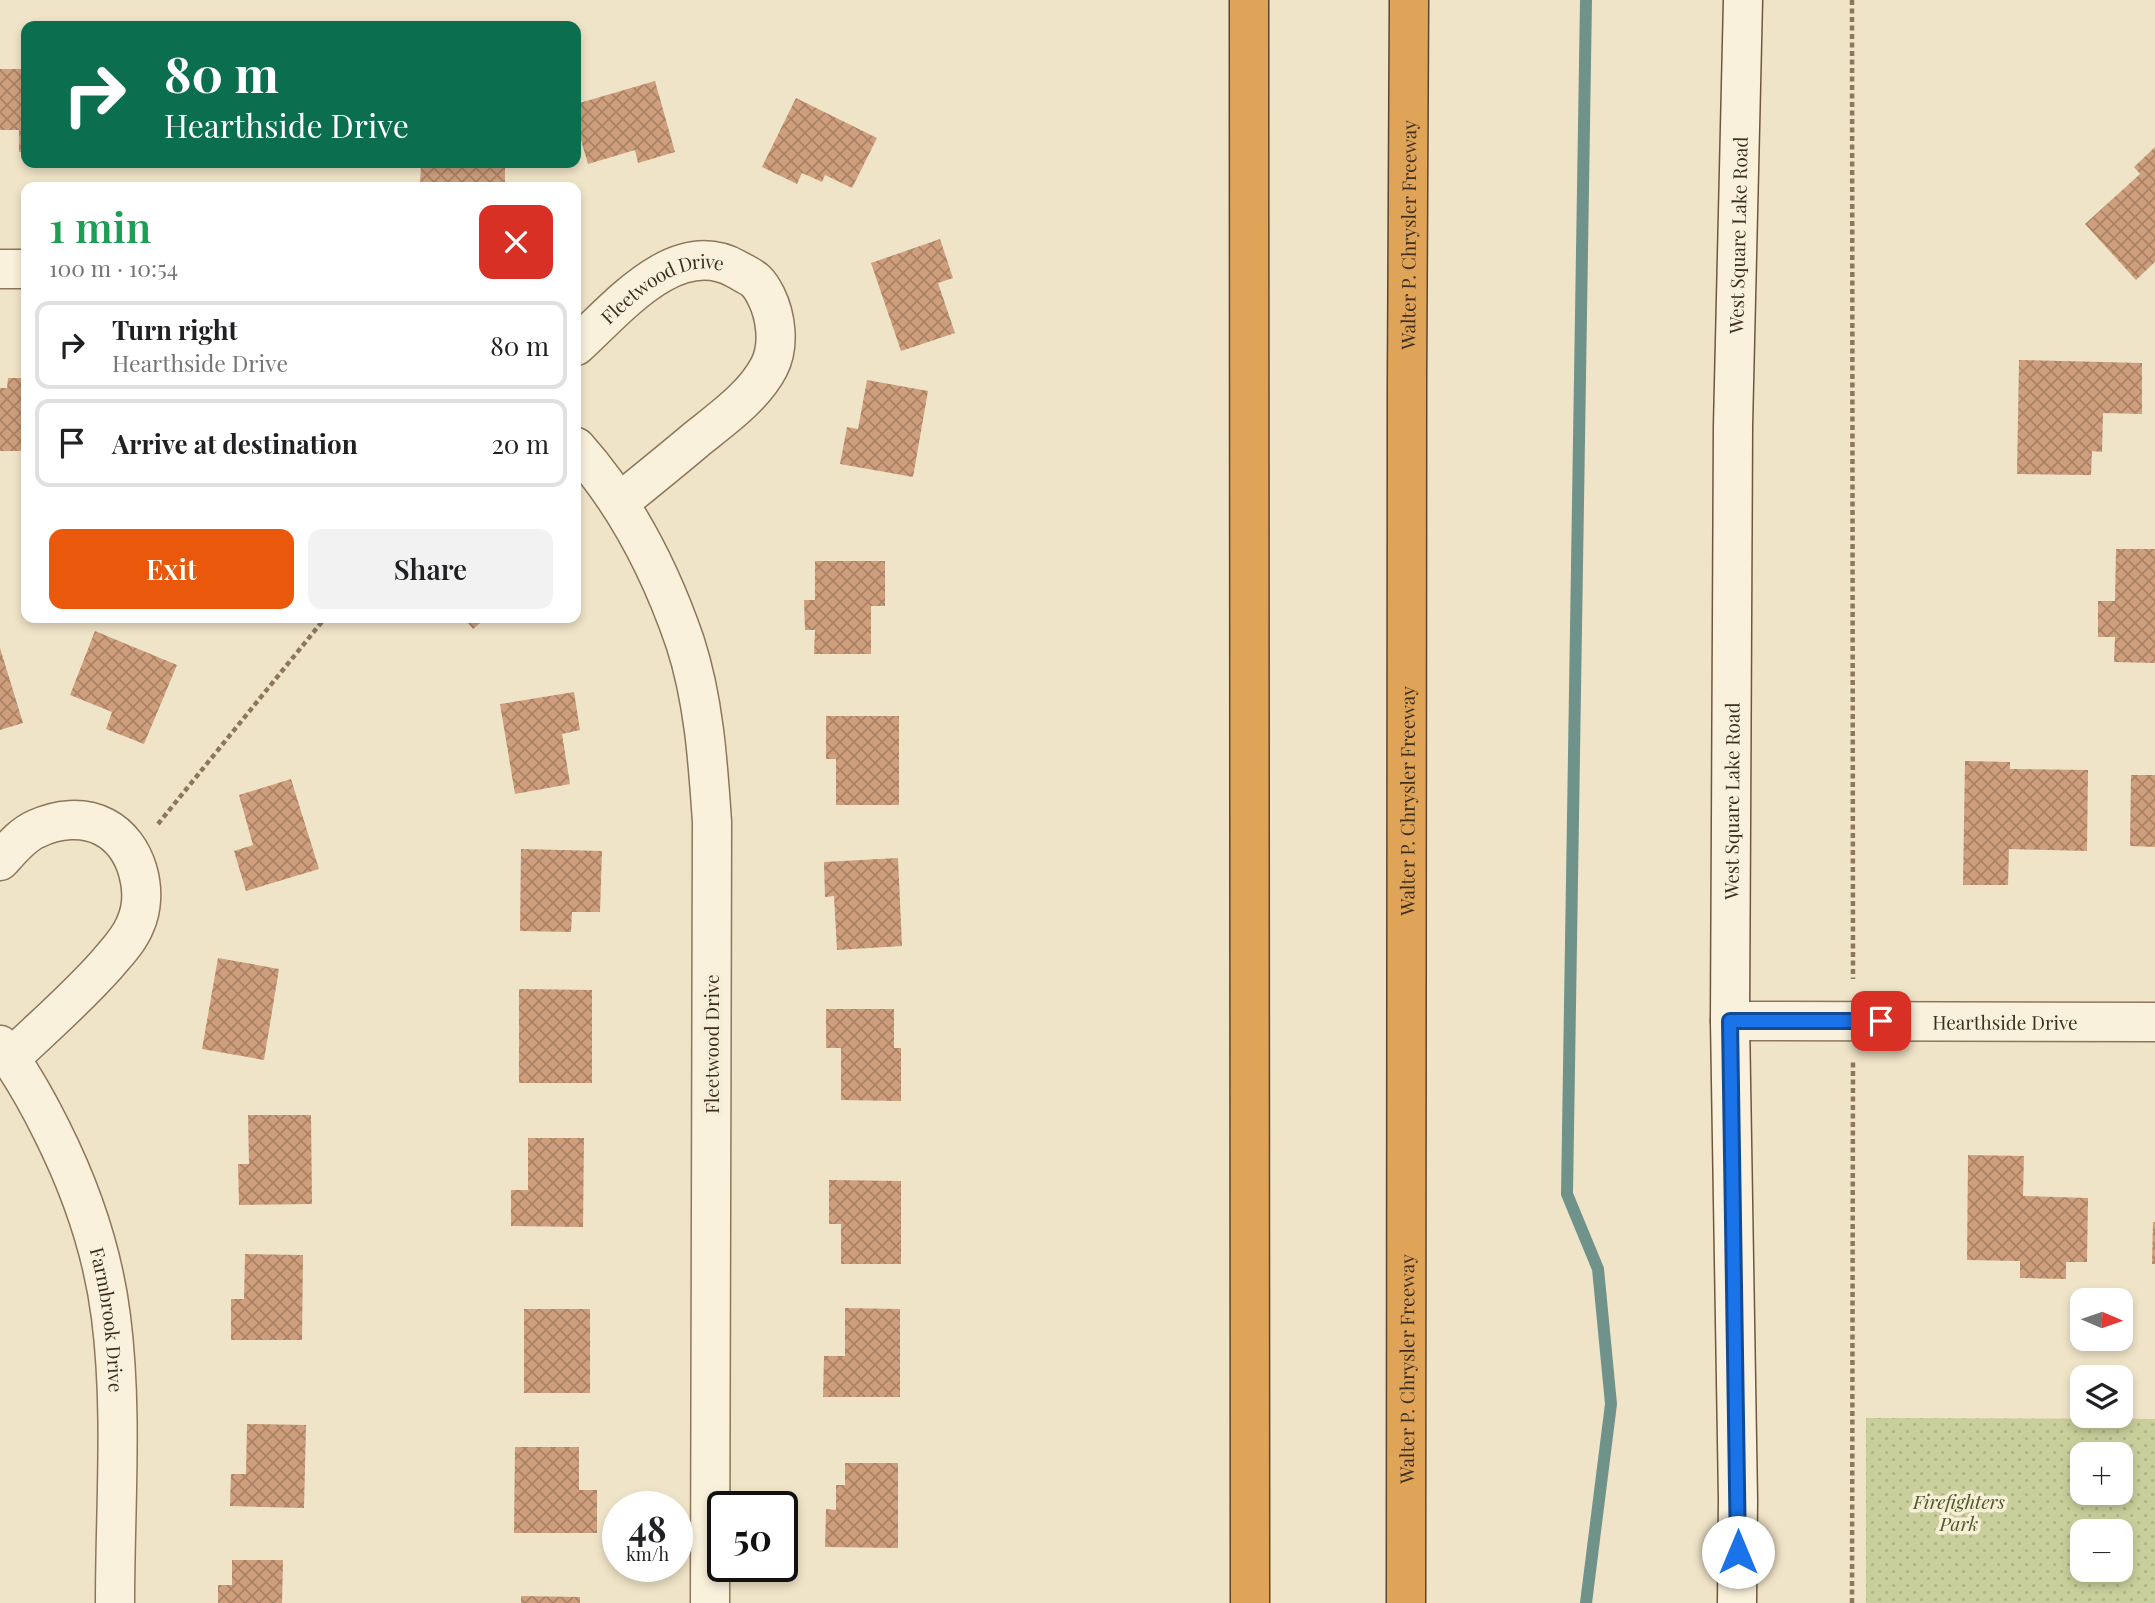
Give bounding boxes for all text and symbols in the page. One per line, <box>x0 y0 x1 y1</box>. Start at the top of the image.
text: 80 m <box>164 40 279 105</box>
icon: right <box>49 49 140 140</box>
text: Hearthside Drive <box>164 103 409 146</box>
street label: Walter P. Chrysler Freeway <box>1394 120 1421 351</box>
street label: West Square Lake Road <box>1722 136 1753 335</box>
text: 1 min <box>49 198 151 254</box>
button: close <box>479 205 553 279</box>
street label: Fleetwood Drive <box>595 247 727 329</box>
text: 100 m · 10:54 <box>49 252 178 283</box>
text: Turn right <box>112 312 238 347</box>
icon: right <box>53 326 91 364</box>
text: 80 m <box>490 328 549 363</box>
text: Hearthside Drive <box>112 347 288 378</box>
icon: arrive <box>53 424 91 462</box>
text: Arrive at destination <box>112 426 358 461</box>
text: 20 m <box>491 426 549 461</box>
button: Exit <box>49 529 294 609</box>
button: Share <box>308 529 553 609</box>
street label: Walter P. Chrysler Freeway <box>1394 686 1420 917</box>
street label: West Square Lake Road <box>1718 702 1745 901</box>
street label: Fleetwood Drive <box>698 974 724 1114</box>
pin <box>1851 991 1911 1051</box>
icon: arrive <box>1862 1002 1900 1040</box>
street label: Hearthside Drive <box>1932 1008 2078 1035</box>
street label: Farmbrook Drive <box>85 1244 130 1393</box>
street label: Walter P. Chrysler Freeway <box>1393 1254 1419 1485</box>
north arrow <box>2070 1288 2133 1351</box>
map controls <box>2070 1288 2133 1582</box>
button: layers <box>2070 1365 2133 1428</box>
button: + <box>2070 1442 2133 1505</box>
park label: Firefighters Park <box>1912 1488 2005 1536</box>
speed limit sign: 50 <box>707 1491 798 1582</box>
text: 48 <box>628 1504 667 1551</box>
position arrow <box>1701 1515 1775 1589</box>
button: − <box>2070 1519 2133 1582</box>
text: km/h <box>626 1542 669 1566</box>

